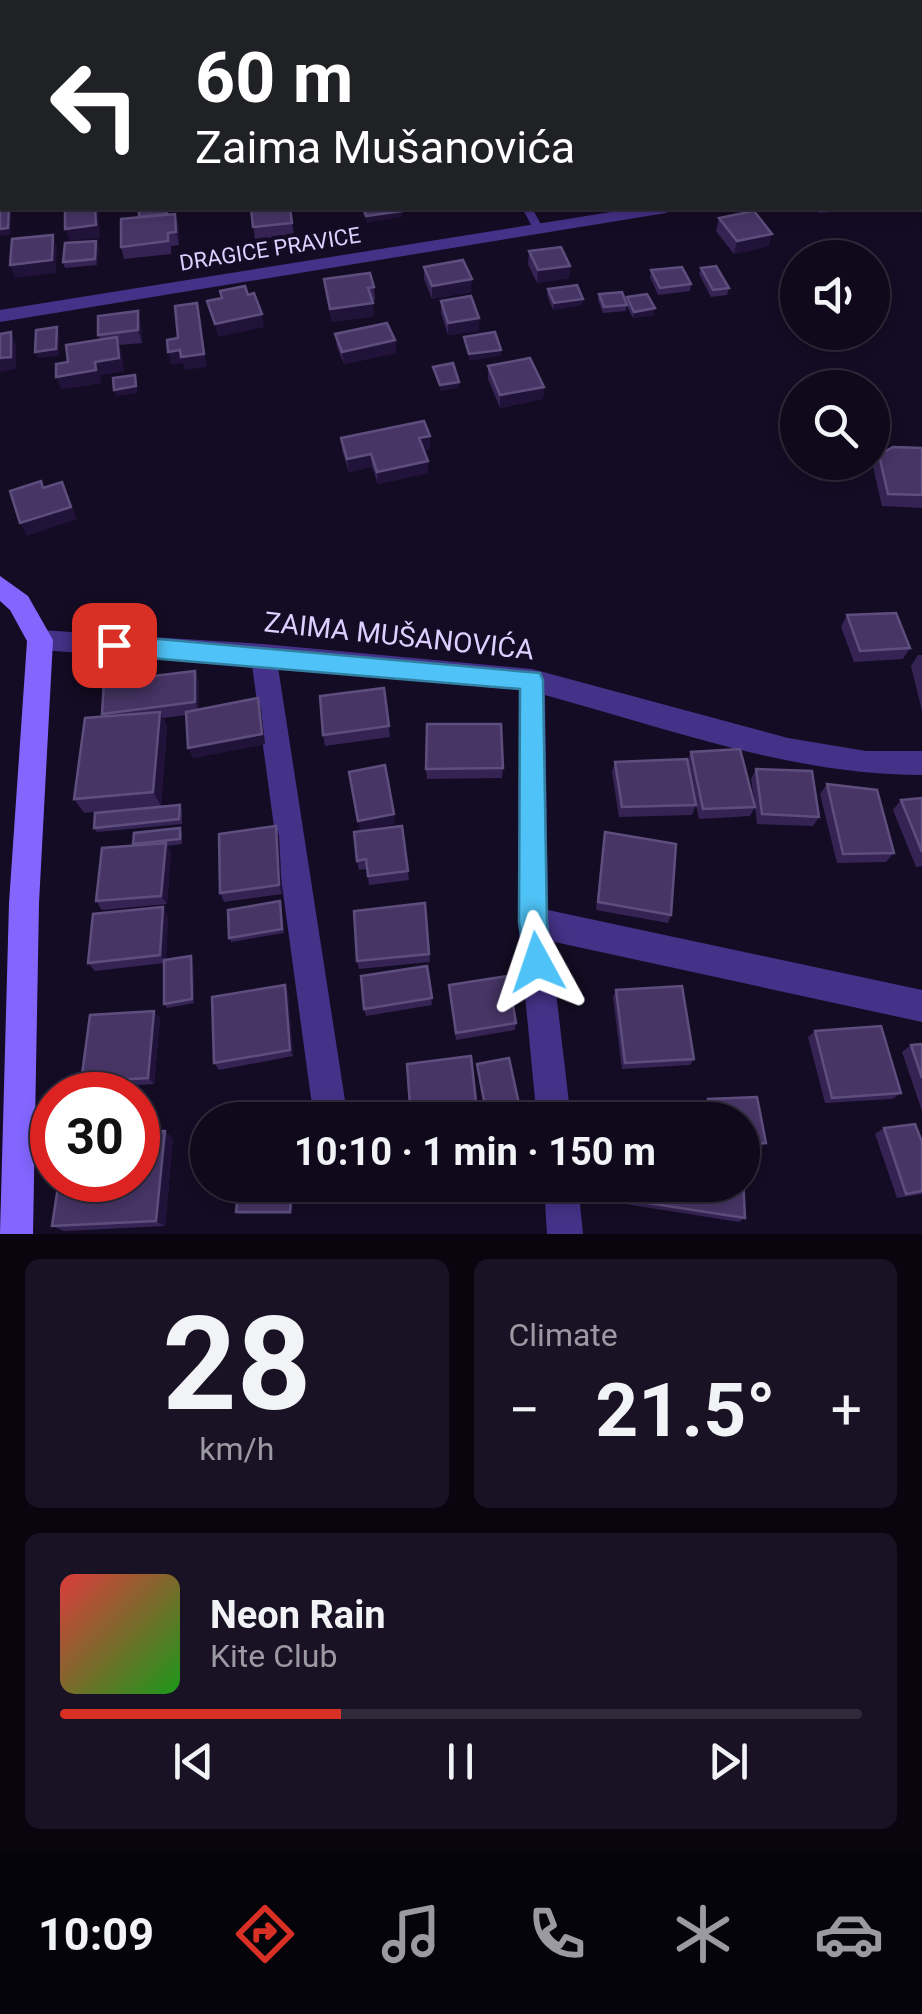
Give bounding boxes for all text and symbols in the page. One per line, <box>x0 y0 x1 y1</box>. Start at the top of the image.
text: 60 m <box>195 37 353 119</box>
icon: left <box>30 40 160 170</box>
text: Zaima Mušanovića <box>195 121 575 174</box>
street label: DRAGICE PRAVICE <box>178 222 362 276</box>
map controls <box>780 240 890 480</box>
button: sound <box>780 240 890 350</box>
button: search <box>780 370 890 480</box>
pin <box>72 603 157 688</box>
street label: ZAIMA MUŠANOVIĆA <box>262 605 536 667</box>
icon: arrive <box>87 618 142 673</box>
position arrow <box>485 910 589 1014</box>
speed limit sign: 30 <box>30 1072 160 1202</box>
text: 10:10 · 1 min · 150 m <box>294 1130 656 1174</box>
text: 28 <box>162 1288 311 1441</box>
text: Climate <box>509 1316 618 1354</box>
text: 21.5° <box>595 1366 775 1454</box>
text: − <box>509 1378 540 1442</box>
text: + <box>831 1378 862 1442</box>
text: km/h <box>199 1430 274 1468</box>
text: Neon Rain <box>210 1593 386 1637</box>
text: Kite Club <box>210 1637 337 1675</box>
icon: previous <box>166 1734 221 1789</box>
icon: pause <box>433 1734 488 1789</box>
icon: next <box>701 1734 756 1789</box>
icon: directions <box>230 1899 300 1969</box>
icon: music <box>376 1899 446 1969</box>
icon: phone <box>522 1899 592 1969</box>
icon: climate <box>668 1899 738 1969</box>
icon: car <box>814 1899 884 1969</box>
text: 10:09 <box>38 1908 154 1961</box>

